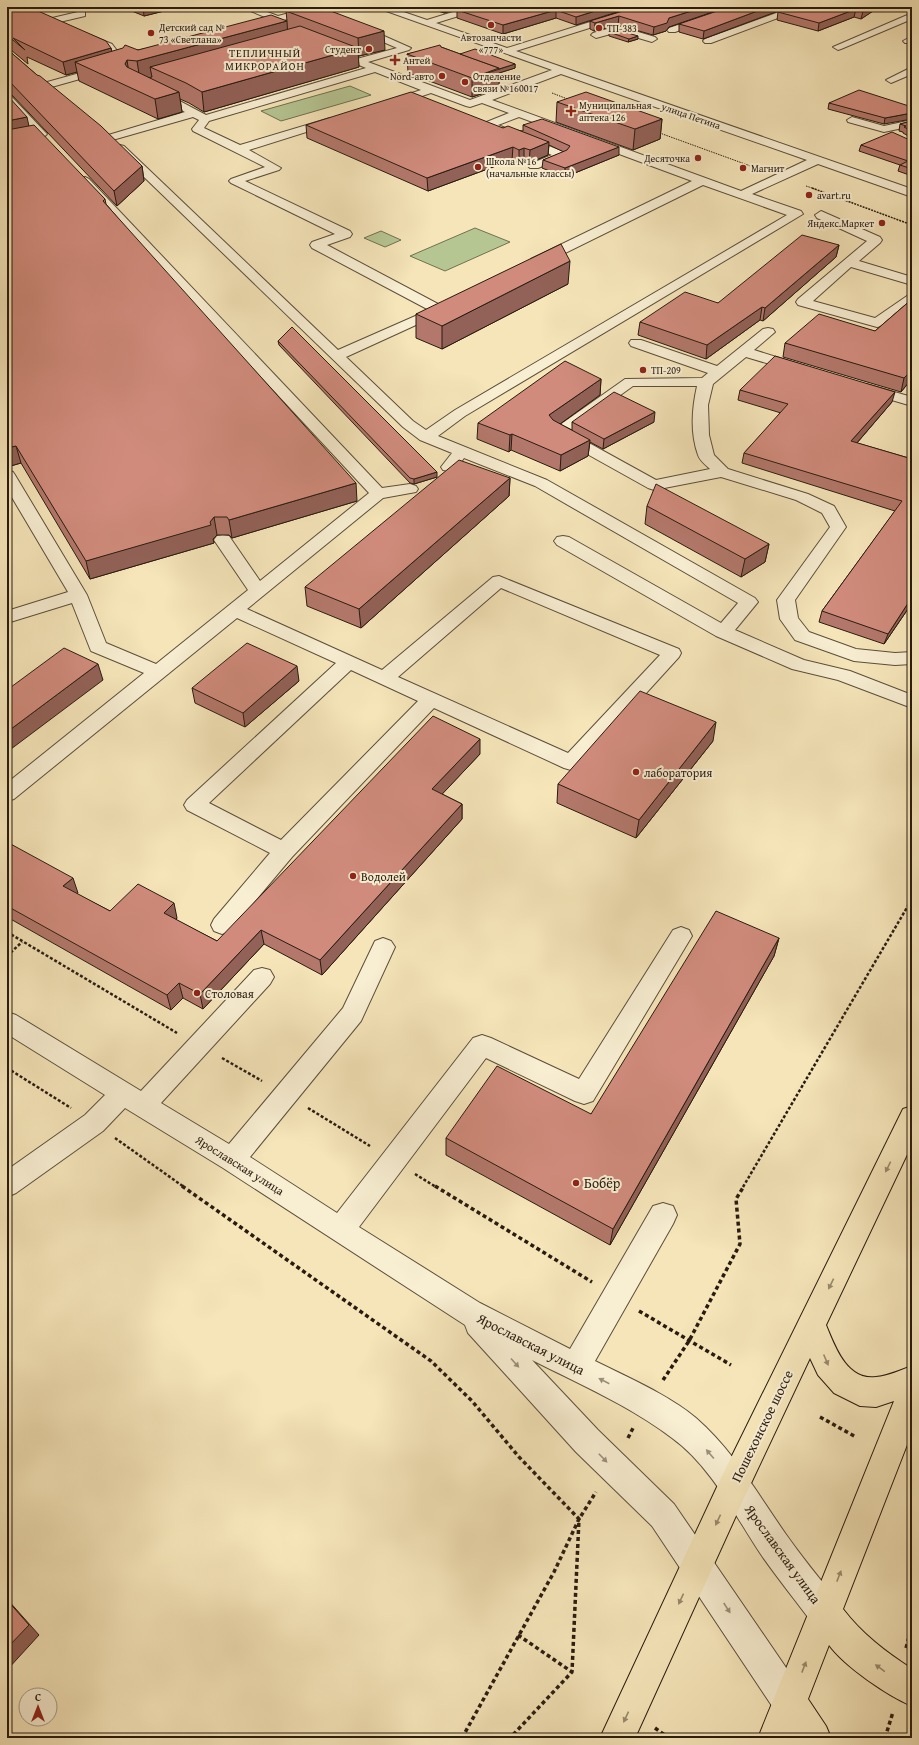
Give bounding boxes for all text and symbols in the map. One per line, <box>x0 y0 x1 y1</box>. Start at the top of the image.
place label: Детский сад № 73 «Светлана» <box>158 20 225 47</box>
marker: Автозапчасти «777» <box>486 20 496 30</box>
place label: ТП-383 <box>607 21 637 36</box>
marker: ТП-383 <box>594 23 604 33</box>
marker: Детский сад № 73 «Светлана» <box>146 28 156 38</box>
place label: Автозапчасти «777» <box>461 30 522 57</box>
place label: Студент <box>325 42 361 57</box>
marker: Студент <box>364 44 374 54</box>
district label: ТЕПЛИЧНЫЙ МИКРОРАЙОН <box>225 45 305 74</box>
place label: Антей <box>403 53 430 68</box>
marker: Антей <box>390 55 400 65</box>
place label: Nord-авто <box>390 69 434 84</box>
place label: Отделение связи №160017 <box>473 69 538 96</box>
marker: Nord-авто <box>437 71 447 81</box>
marker: Отделение связи №160017 <box>460 77 470 87</box>
place label: Муниципальная аптека 126 <box>579 98 652 125</box>
street label: улица Петина <box>658 99 723 133</box>
marker: Муниципальная аптека 126 <box>566 106 576 116</box>
place label: Десяточка <box>643 151 690 166</box>
marker: Десяточка <box>693 153 703 163</box>
place label: Школа №16 (начальные классы) <box>486 154 574 181</box>
place label: Магнит <box>751 161 785 176</box>
marker: Школа №16 (начальные классы) <box>473 162 483 172</box>
marker: Магнит <box>738 163 748 173</box>
place label: avart.ru <box>817 188 851 203</box>
marker: avart.ru <box>804 190 814 200</box>
place label: Яндекс.Маркет <box>806 216 874 231</box>
marker: Яндекс.Маркет <box>877 218 887 228</box>
place label: ТП-209 <box>651 363 681 378</box>
marker: ТП-209 <box>638 365 648 375</box>
place label: лаборатория <box>644 764 712 781</box>
marker: лаборатория <box>631 767 641 777</box>
place label: Водолей <box>361 868 406 885</box>
marker: Водолей <box>348 871 358 881</box>
place label: Столовая <box>205 985 254 1002</box>
marker: Столовая <box>192 988 202 998</box>
street label: Ярославская улица <box>192 1130 288 1199</box>
one-way arrow <box>885 1161 891 1173</box>
place label: Бобёр <box>584 1173 621 1193</box>
marker: Бобёр <box>571 1178 581 1188</box>
one-way arrow <box>828 1278 834 1289</box>
street label: Ярославская улица <box>473 1308 589 1380</box>
one-way arrow <box>823 1354 829 1365</box>
one-way arrow <box>510 1358 519 1367</box>
street label: Пошехонское шоссе <box>726 1366 798 1486</box>
one-way arrow <box>598 1378 609 1384</box>
one-way arrow <box>706 1449 715 1459</box>
one-way arrow <box>598 1453 608 1463</box>
street label: Ярославская улица <box>740 1499 826 1608</box>
one-way arrow <box>714 1515 720 1527</box>
one-way arrow <box>837 1569 843 1581</box>
one-way arrow <box>678 1593 684 1605</box>
one-way arrow <box>723 1602 730 1614</box>
one-way arrow <box>801 1661 807 1673</box>
one-way arrow <box>874 1664 885 1672</box>
north arrow <box>18 1687 58 1727</box>
text: С <box>35 1689 41 1705</box>
one-way arrow <box>623 1711 629 1723</box>

